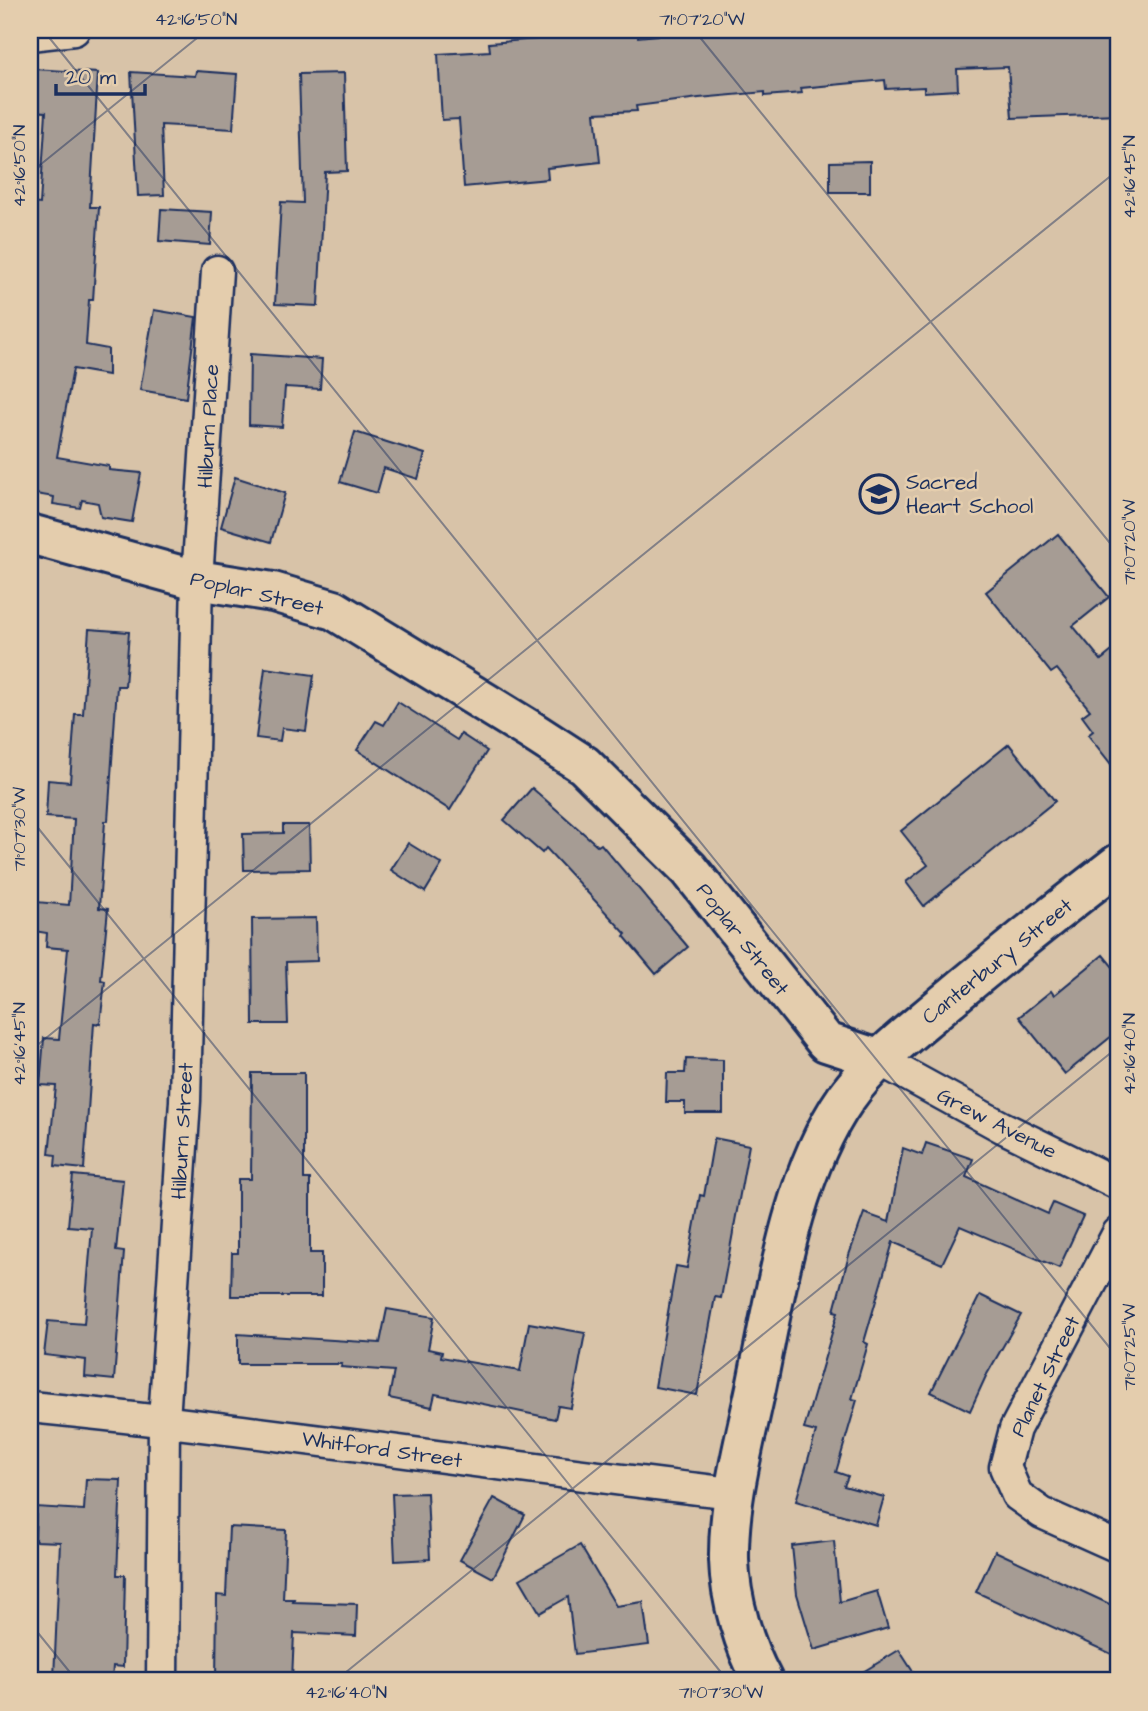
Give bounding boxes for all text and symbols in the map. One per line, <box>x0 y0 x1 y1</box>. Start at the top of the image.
text: 42°16'50"N <box>155 7 237 32</box>
text: 71°07'20"W <box>659 7 745 32</box>
scale bar <box>56 52 145 96</box>
text: 20 m <box>66 63 117 92</box>
text: 42°16'50"N <box>7 125 32 207</box>
text: 42°16'45"N <box>1117 135 1142 219</box>
street label: Hilburn Place <box>191 363 226 489</box>
place label: Sacred Heart School <box>906 468 1033 521</box>
school or university icon: Sacred Heart School <box>858 473 900 515</box>
text: 71°07'20"W <box>1117 499 1142 585</box>
street label: Poplar Street <box>187 564 327 624</box>
text: 71°07'30"W <box>7 787 32 871</box>
street label: Poplar Street <box>689 877 796 1003</box>
street label: Canterbury Street <box>916 891 1080 1033</box>
text: 42°16'45"N <box>7 1002 32 1086</box>
text: 42°16'40"N <box>1117 1013 1142 1095</box>
street label: Hilburn Street <box>164 1061 201 1200</box>
street label: Grew Avenue <box>932 1081 1062 1166</box>
text: 71°07'25"W <box>1117 1303 1142 1390</box>
street label: Planet Street <box>1004 1311 1087 1441</box>
street label: Whitford Street <box>300 1424 464 1475</box>
text: 42°16'40"N <box>305 1680 387 1705</box>
text: 71°07'30"W <box>679 1680 763 1705</box>

